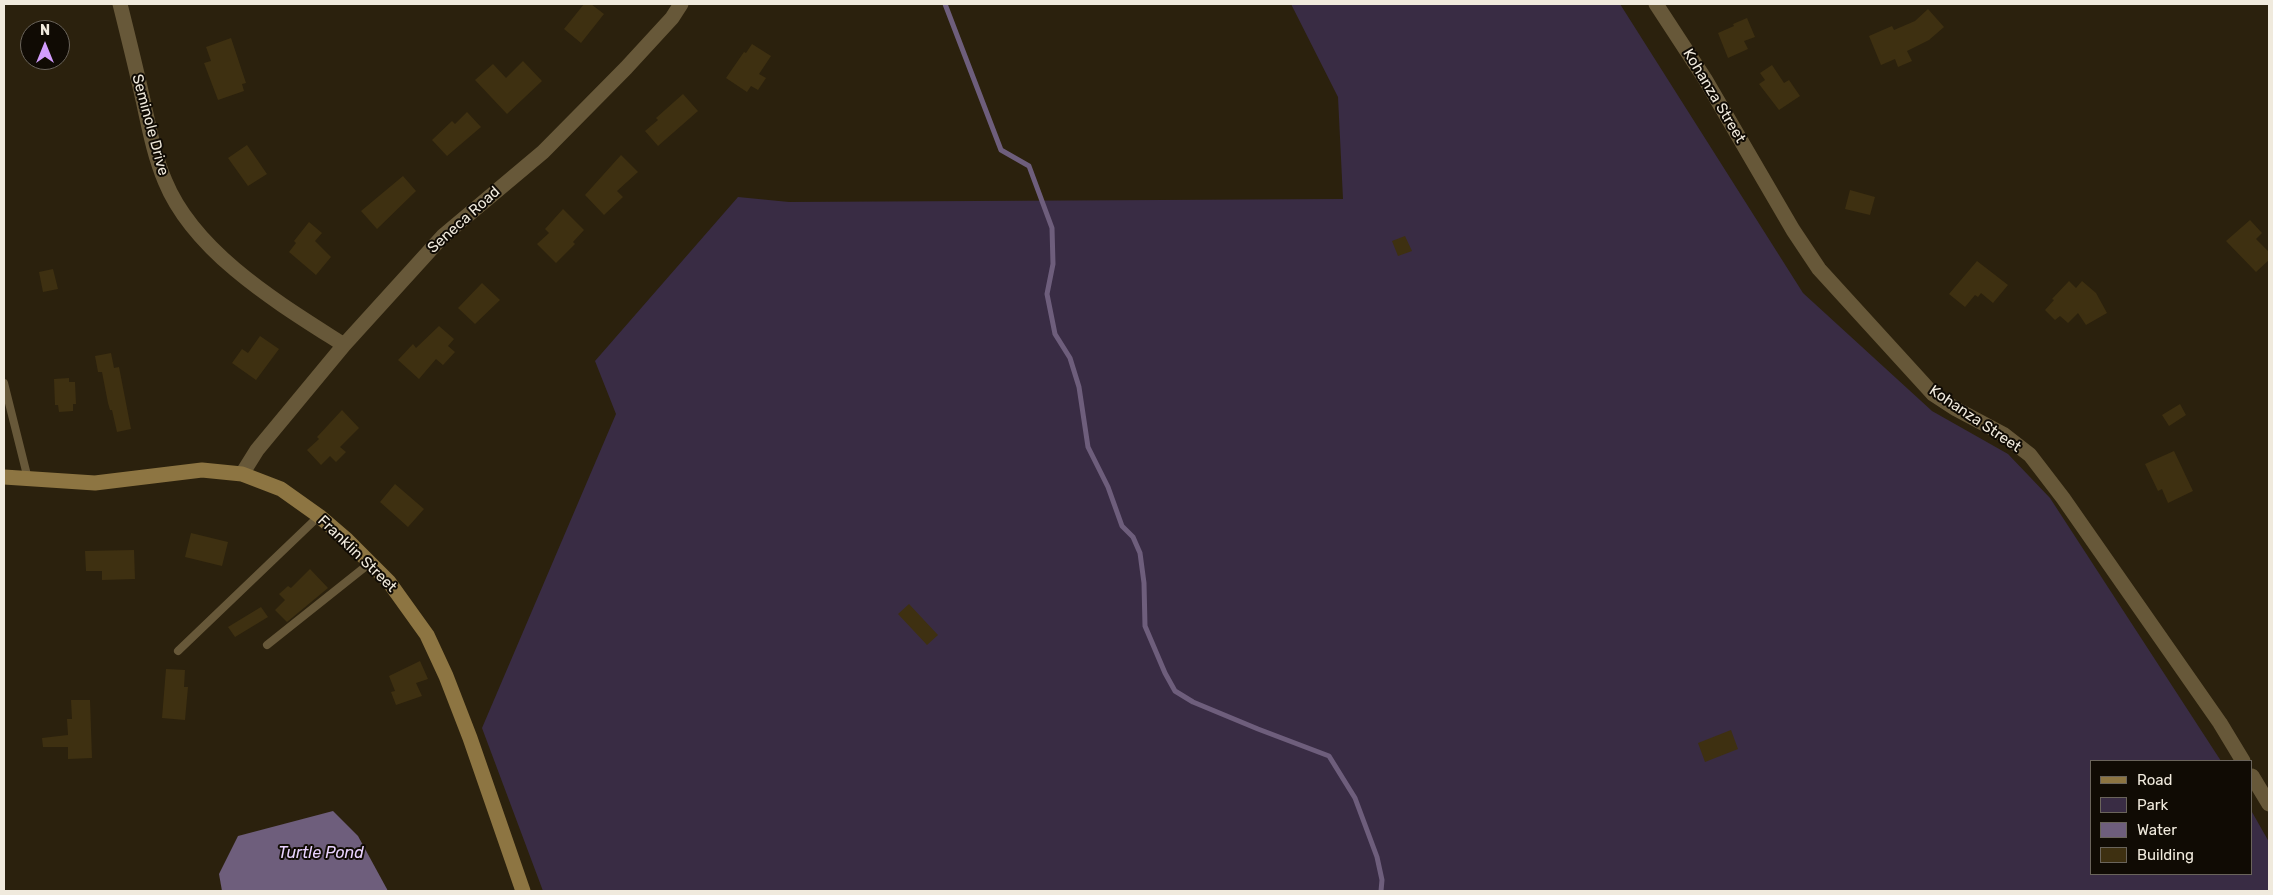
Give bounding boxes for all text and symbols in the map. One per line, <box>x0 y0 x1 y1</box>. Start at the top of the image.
north arrow <box>20 20 70 70</box>
text: N <box>40 22 50 39</box>
street label: Kohanza Street <box>1679 46 1749 146</box>
street label: Seminole Drive <box>128 72 172 178</box>
street label: Seneca Road <box>424 183 504 257</box>
street label: Kohanza Street <box>1926 382 2024 456</box>
street label: Franklin Street <box>314 512 400 596</box>
legend <box>2090 760 2253 875</box>
text: Road <box>2137 771 2173 789</box>
text: Park <box>2137 796 2168 814</box>
text: Water <box>2137 821 2177 839</box>
water label: Turtle Pond <box>278 843 364 863</box>
text: Building <box>2137 846 2194 864</box>

